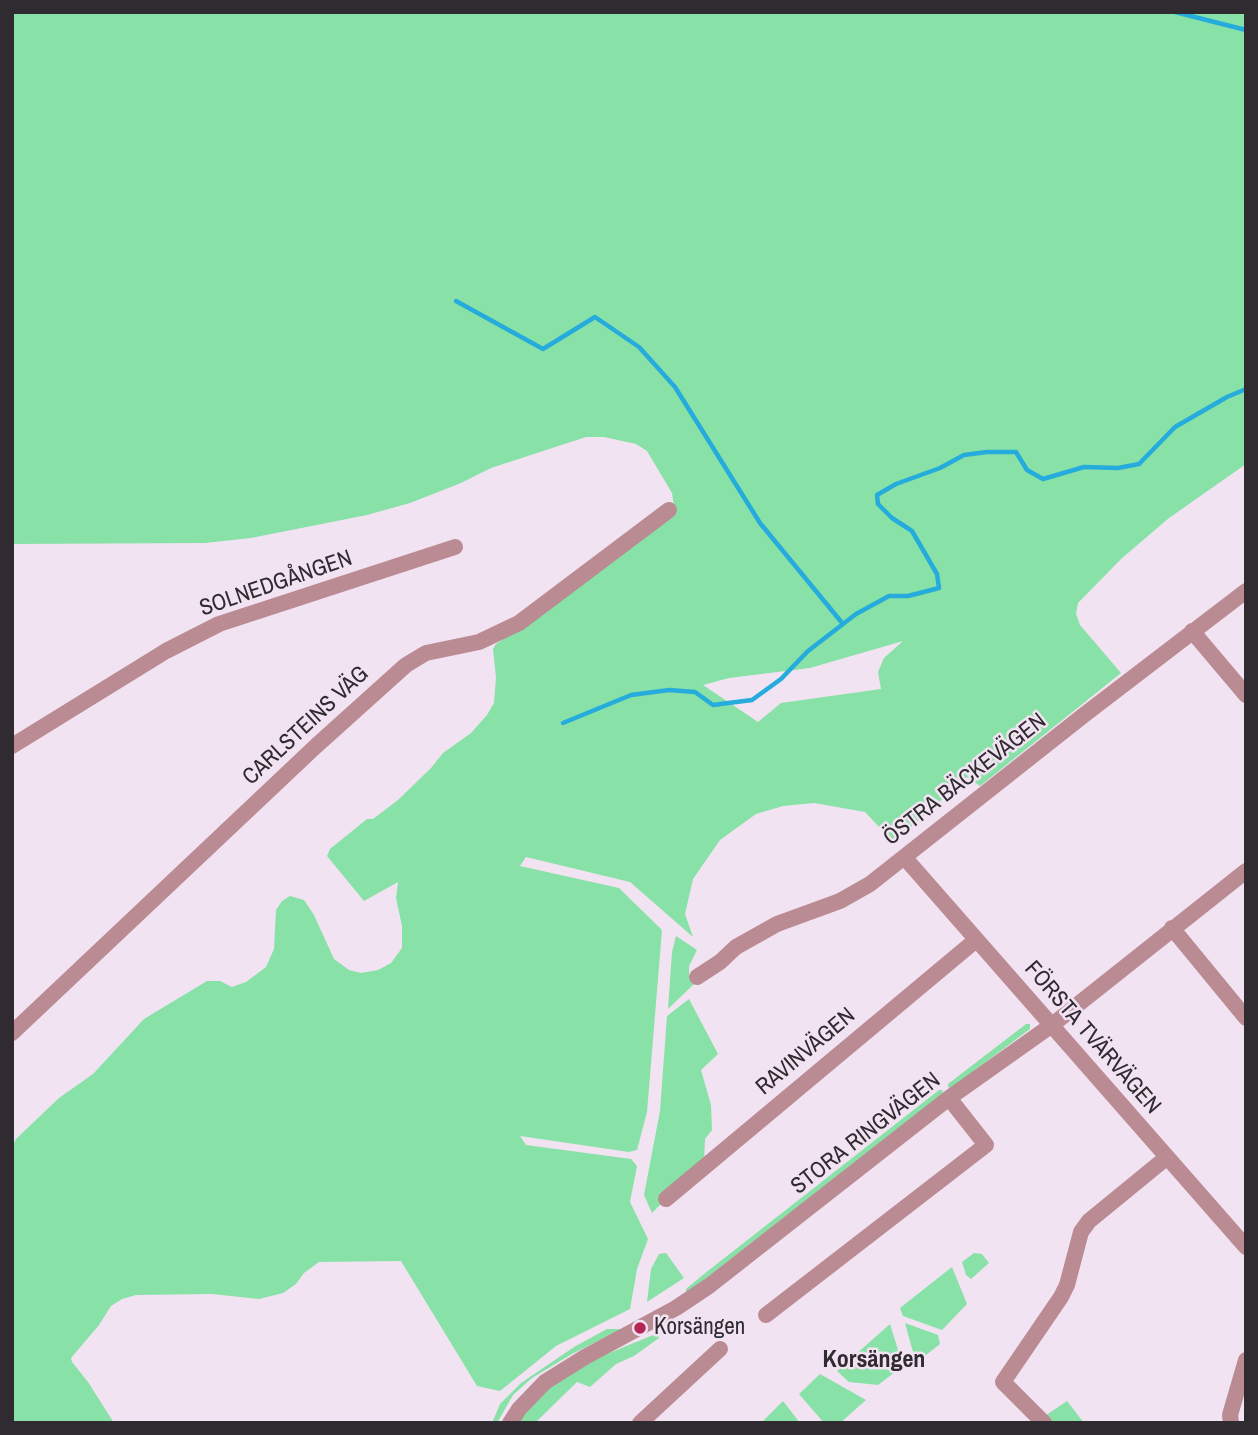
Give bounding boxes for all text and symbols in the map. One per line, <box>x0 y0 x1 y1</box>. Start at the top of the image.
street label: SOLNEDGÅNGEN <box>196 545 356 623</box>
street label: CARLSTEINS VÄG <box>237 661 375 791</box>
street label: ÖSTRA BÄCKEVÄGEN <box>878 708 1052 852</box>
street label: FÖRSTA TVÄRVÄGEN <box>1018 956 1166 1120</box>
street label: RAVINVÄGEN <box>751 1003 861 1101</box>
street label: STORA RINGVÄGEN <box>786 1067 946 1201</box>
place label: Korsängen <box>654 1314 745 1342</box>
marker: Korsängen <box>632 1320 648 1336</box>
district label: Korsängen <box>823 1347 925 1375</box>

